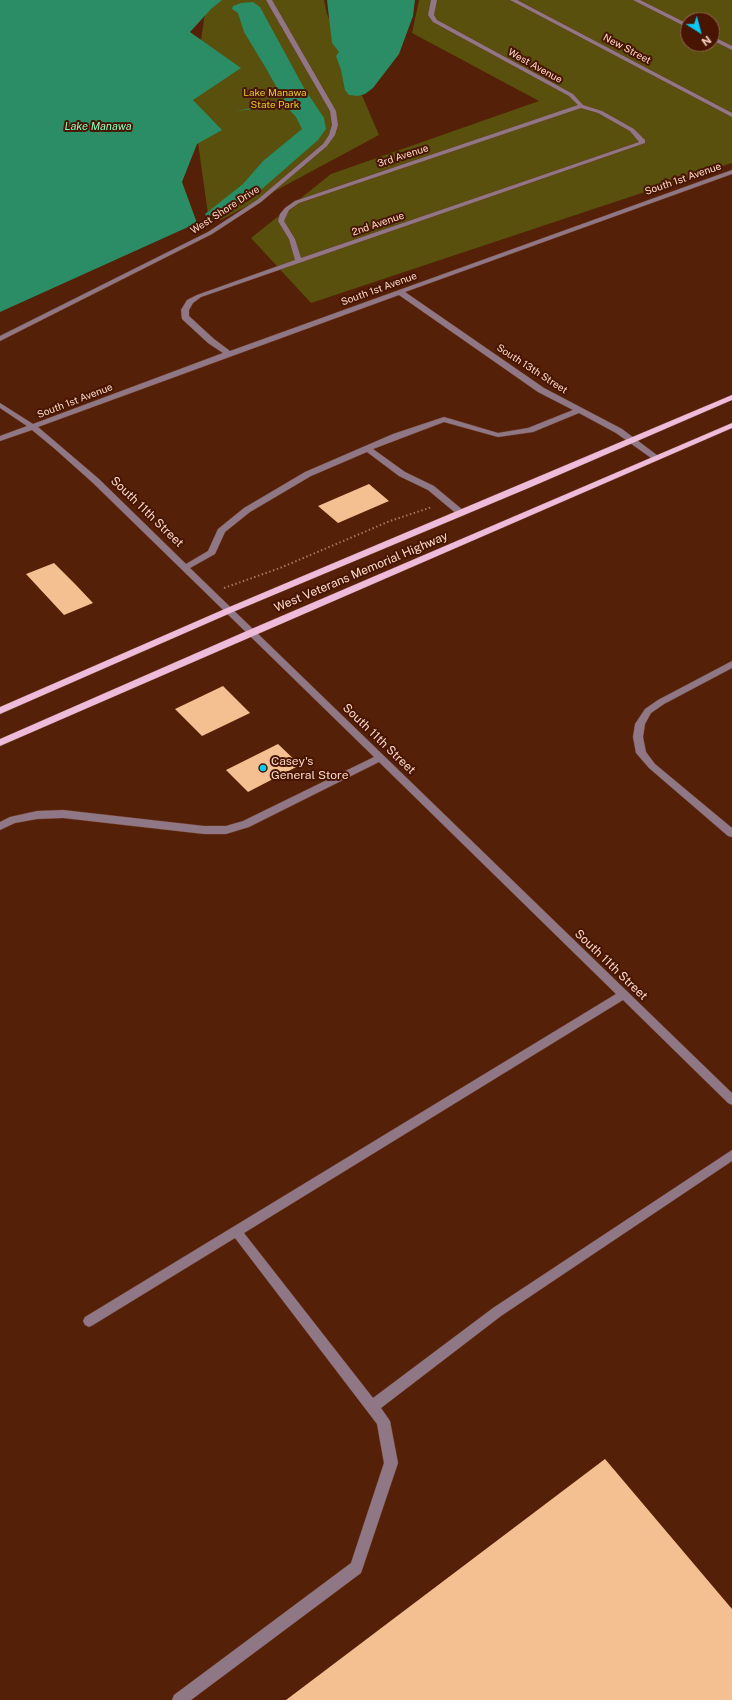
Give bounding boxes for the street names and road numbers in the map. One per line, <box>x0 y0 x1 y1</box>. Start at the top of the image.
street label: New Street <box>601 31 653 67</box>
street label: West Avenue <box>506 46 564 86</box>
street label: 3rd Avenue <box>376 142 430 170</box>
street label: South 1st Avenue <box>643 160 723 198</box>
street label: West Shore Drive <box>188 183 262 237</box>
street label: 2nd Avenue <box>350 209 406 239</box>
street label: South 1st Avenue <box>339 270 419 308</box>
street label: South 13th Street <box>494 342 570 396</box>
street label: South 1st Avenue <box>36 381 114 421</box>
street label: South 11th Street <box>108 474 186 550</box>
street label: West Veterans Memorial Highway <box>272 529 450 615</box>
street label: South 11th Street <box>340 701 418 777</box>
street label: South 11th Street <box>572 927 650 1003</box>

